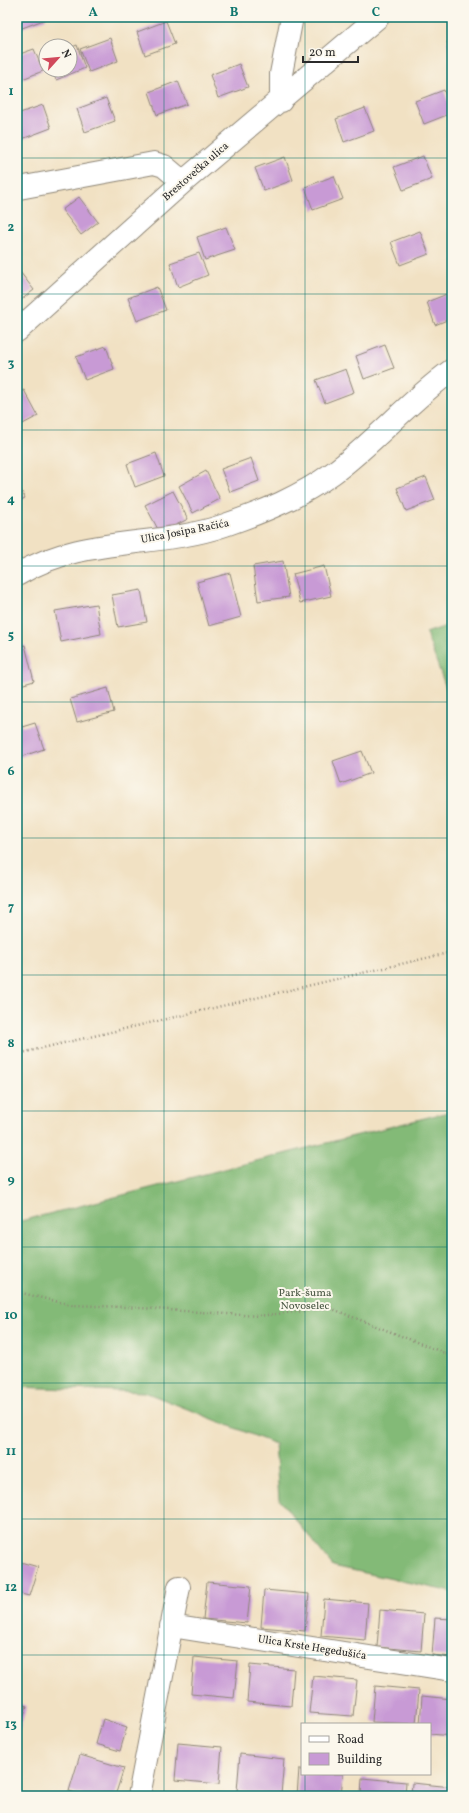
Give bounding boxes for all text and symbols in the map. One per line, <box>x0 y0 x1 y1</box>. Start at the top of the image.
text: A <box>88 4 98 22</box>
text: B <box>230 4 239 22</box>
text: C <box>372 4 380 22</box>
north arrow <box>38 38 78 78</box>
scale bar <box>303 38 358 64</box>
text: 20 m <box>309 45 336 61</box>
text: N <box>57 47 74 61</box>
text: 1 <box>8 83 14 101</box>
street label: Brestovečka ulica <box>160 139 233 205</box>
text: 2 <box>8 219 15 237</box>
text: 3 <box>8 355 15 373</box>
text: 4 <box>7 491 15 509</box>
street label: Ulica Josipa Račića <box>140 516 231 548</box>
text: 5 <box>8 627 14 645</box>
text: 6 <box>7 763 15 781</box>
text: 7 <box>8 899 14 917</box>
text: 8 <box>7 1035 15 1053</box>
text: 9 <box>7 1171 15 1189</box>
park label: Park-šuma Novoselec <box>279 1286 332 1314</box>
text: 10 <box>4 1307 18 1325</box>
text: 11 <box>6 1443 16 1461</box>
text: 12 <box>5 1579 17 1597</box>
street label: Ulica Krste Hegedušića <box>257 1632 368 1664</box>
text: 13 <box>5 1716 17 1734</box>
legend <box>301 1723 431 1775</box>
text: Road <box>337 1732 364 1748</box>
text: Building <box>337 1752 382 1768</box>

